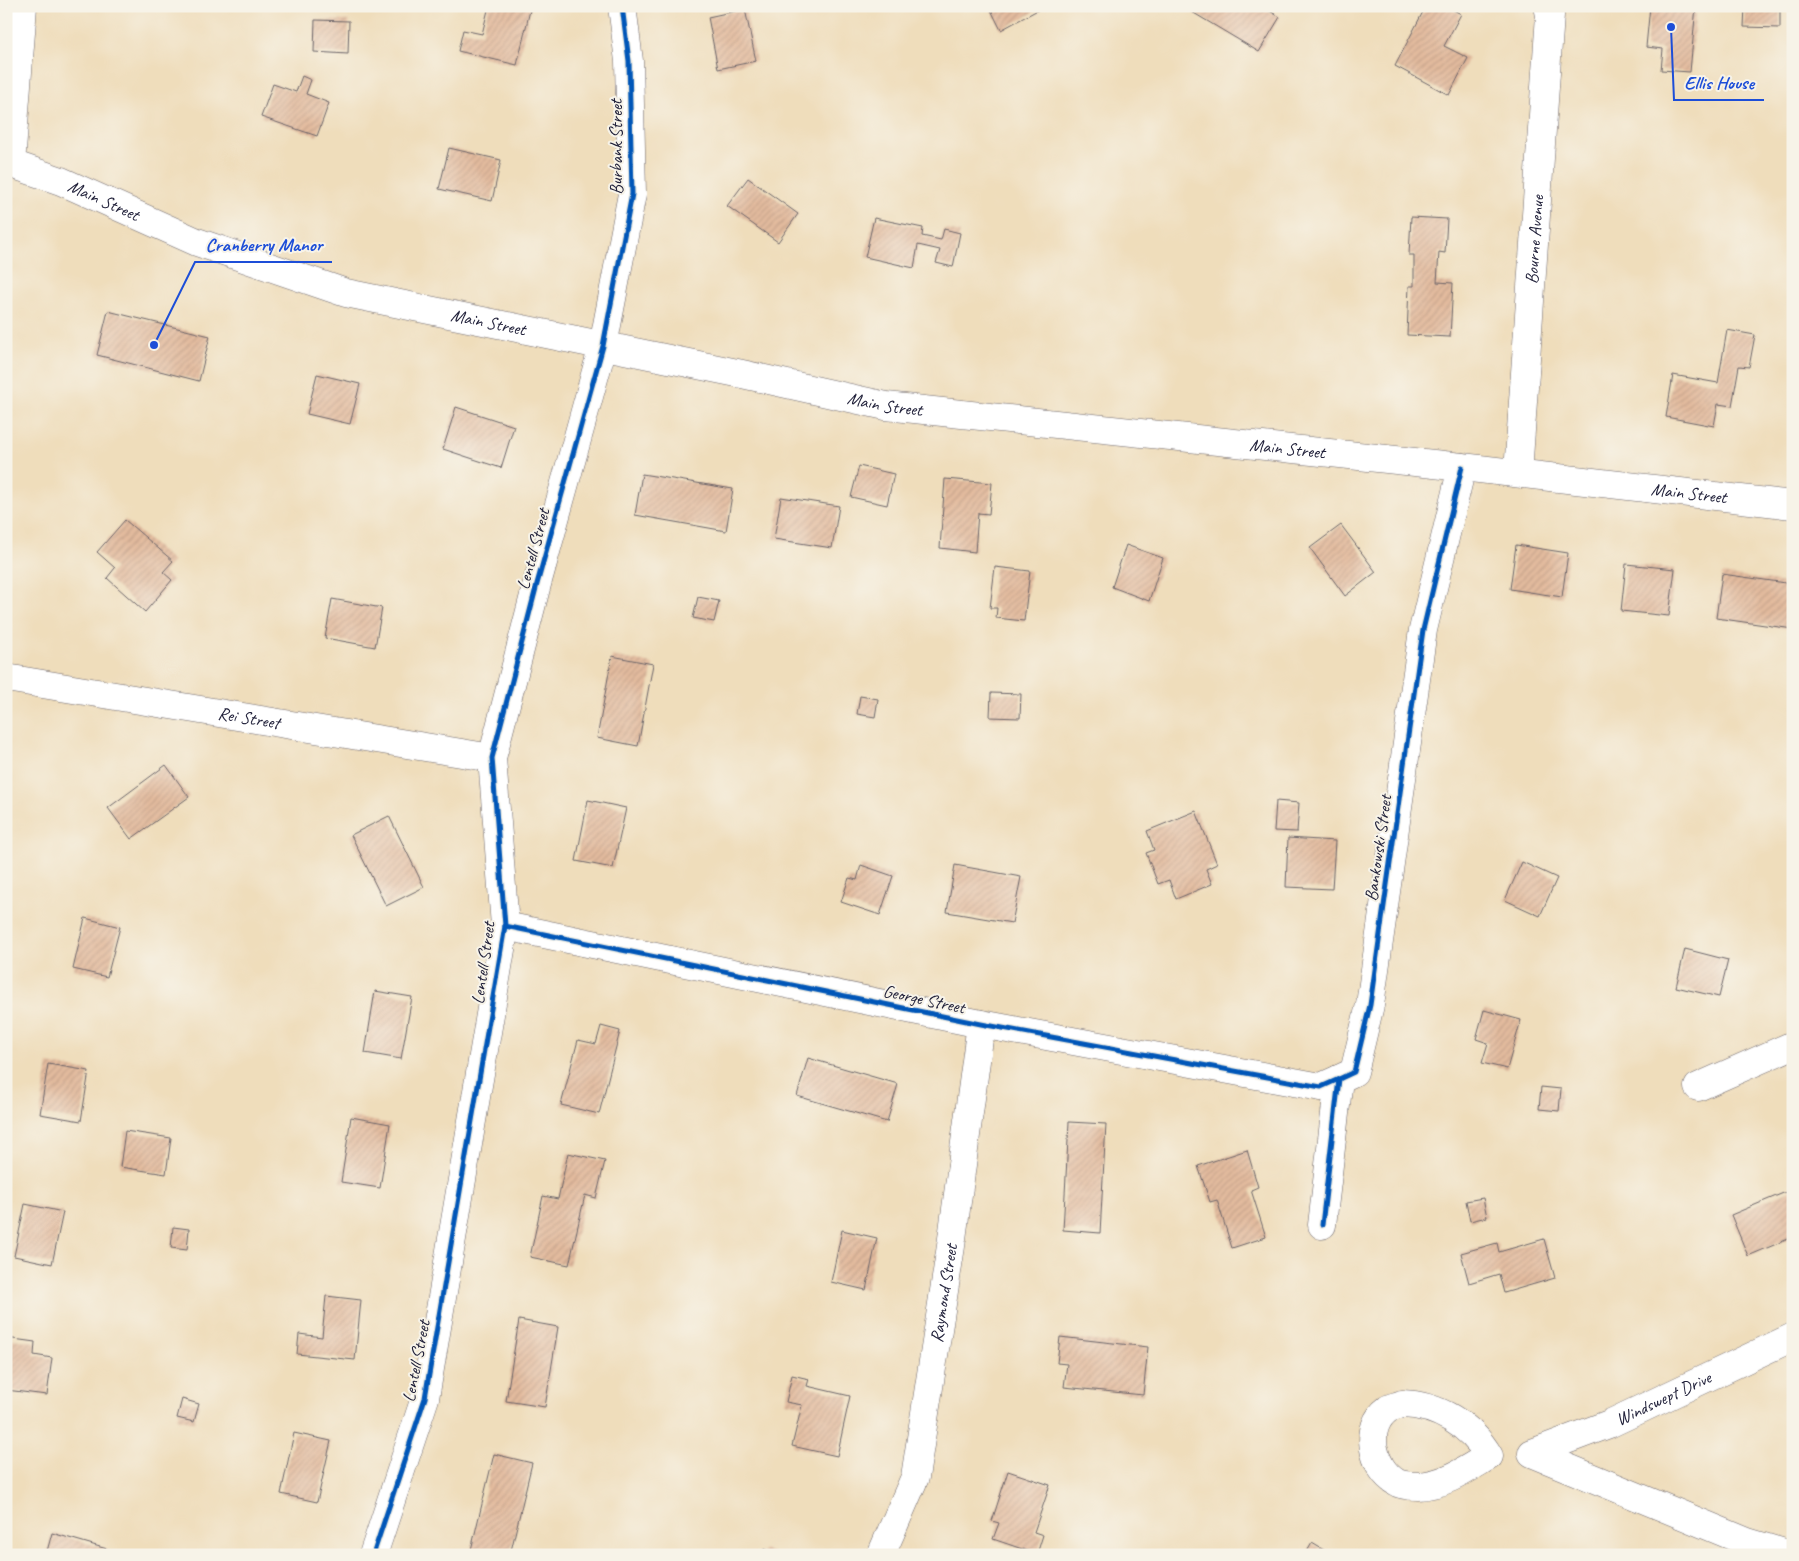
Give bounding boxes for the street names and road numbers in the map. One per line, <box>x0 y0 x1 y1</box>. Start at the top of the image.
street label: Burbank Street <box>605 97 627 195</box>
street label: Main Street <box>65 175 145 226</box>
street label: Bourne Avenue <box>1520 193 1548 285</box>
street label: Main Street <box>449 304 530 341</box>
street label: Main Street <box>845 387 925 421</box>
street label: Main Street <box>1249 434 1328 464</box>
street label: Main Street <box>1650 478 1730 509</box>
street label: Lentell Street <box>512 504 555 592</box>
street label: Rei Street <box>216 702 284 734</box>
street label: Bankowski Street <box>1360 792 1397 902</box>
street label: Lentell Street <box>466 918 500 1005</box>
street label: George Street <box>881 980 969 1019</box>
street label: Raymond Street <box>925 1241 962 1344</box>
street label: Lentell Street <box>397 1316 435 1404</box>
street label: Windswept Drive <box>1612 1366 1716 1430</box>

